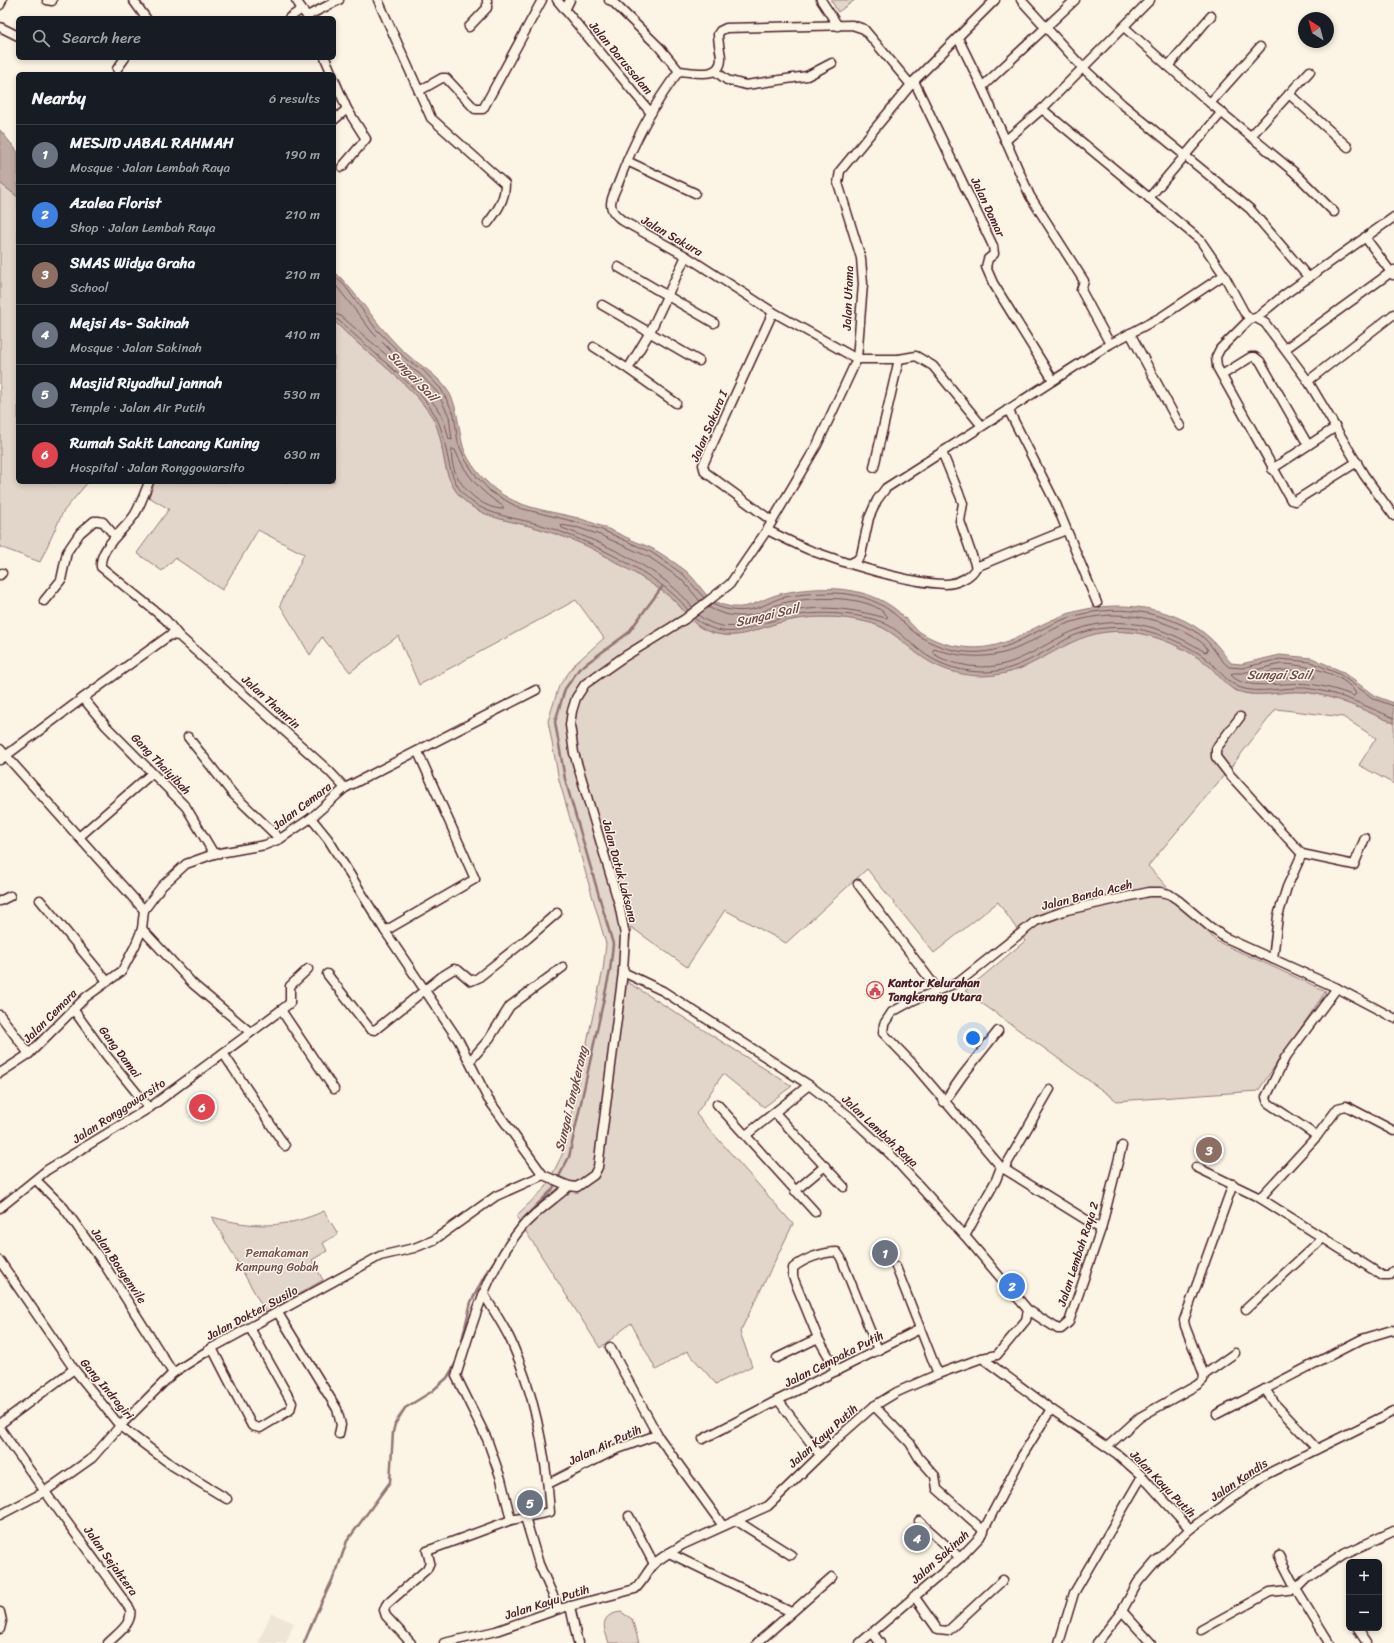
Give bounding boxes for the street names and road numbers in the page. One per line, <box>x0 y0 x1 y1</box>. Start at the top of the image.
street label: Jalan Darussalam <box>583 15 659 100</box>
street label: Jalan Damar <box>964 172 1012 242</box>
street label: Jalan Sakura <box>636 209 708 263</box>
street label: Jalan Utama <box>836 265 860 332</box>
street label: Jalan Sakura I <box>684 386 734 466</box>
street label: Jalan Thamrin <box>236 669 306 735</box>
street label: Gang Thaiyibah <box>126 728 196 800</box>
street label: Jalan Cemara <box>267 776 337 836</box>
street label: Jalan Datuk Laksana <box>595 816 644 925</box>
street label: Jalan Banda Aceh <box>1038 873 1135 917</box>
street label: Jalan Cemara <box>17 983 83 1049</box>
street label: Gang Damai <box>93 1021 148 1083</box>
street label: Jalan Ronggowarsito <box>67 1072 170 1150</box>
street label: Jalan Lembah Raya <box>836 1089 924 1173</box>
street label: Jalan Lembah Raya 2 <box>1050 1199 1105 1310</box>
street label: Jalan Bougenvile <box>85 1223 153 1309</box>
street label: Jalan Dokter Susilo <box>201 1279 302 1347</box>
street label: Jalan Cempaka Putih <box>779 1324 888 1394</box>
street label: Gang Indragiri <box>74 1353 140 1425</box>
street label: Jalan Kayu Putih <box>782 1398 863 1474</box>
street label: Jalan Air Putih <box>564 1418 645 1472</box>
street label: Jalan Kayu Putih <box>1124 1444 1201 1523</box>
street label: Jalan Kandis <box>1205 1452 1273 1508</box>
street label: Jalan Sejahtera <box>77 1520 144 1601</box>
street label: Jalan Sakinah <box>905 1524 974 1590</box>
street label: Jalan Kayu Putih <box>501 1578 592 1626</box>

